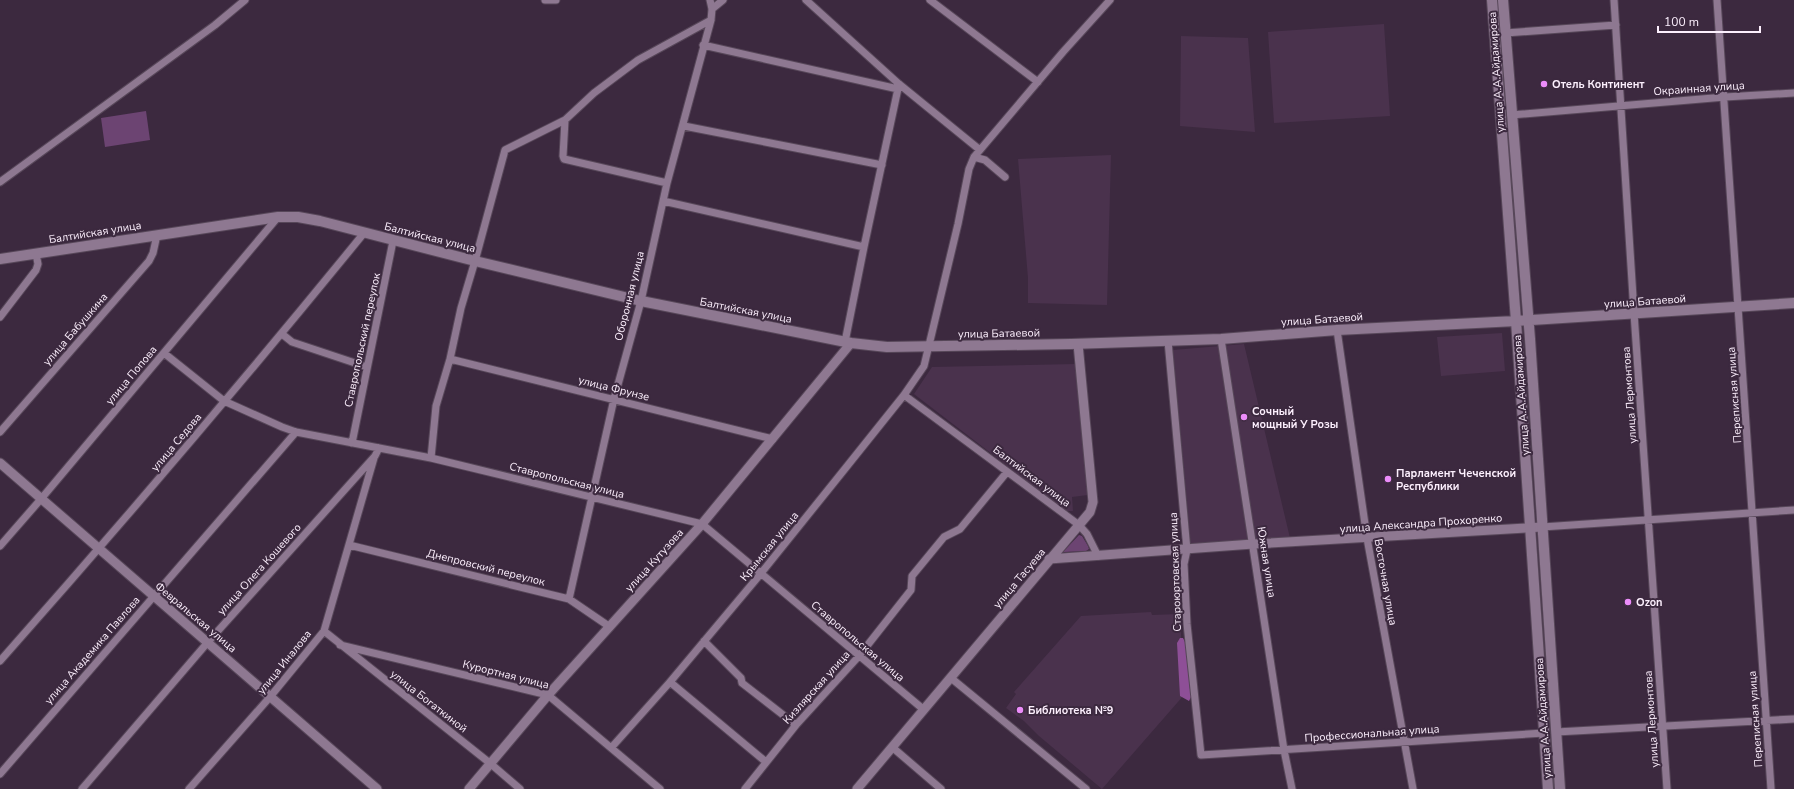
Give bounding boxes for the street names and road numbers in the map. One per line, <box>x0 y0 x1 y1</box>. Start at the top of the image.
street label: улица А.А.Айдамирова <box>1485 11 1508 133</box>
street label: Окраинная улица <box>1653 78 1745 99</box>
street label: Балтийская улица <box>48 218 143 247</box>
street label: Балтийская улица <box>383 219 477 256</box>
street label: Оборонная улица <box>611 250 648 343</box>
street label: Ставропольский переулок <box>341 271 384 409</box>
street label: улица Бабушкина <box>40 290 111 369</box>
street label: улица Батаевой <box>1604 291 1687 312</box>
street label: Балтийская улица <box>699 294 793 327</box>
street label: улица Батаевой <box>1281 309 1364 330</box>
street label: улица Батаевой <box>958 325 1040 342</box>
street label: улица А.А.Айдамирова <box>1510 334 1533 456</box>
street label: улица Попова <box>102 343 161 408</box>
street label: улица Лермонтова <box>1619 346 1640 444</box>
street label: Переписная улица <box>1724 346 1745 444</box>
street label: улица Фрунзе <box>577 372 651 405</box>
street label: улица Седова <box>148 410 205 475</box>
street label: Балтийская улица <box>990 442 1074 511</box>
street label: Ставропольская улица <box>508 459 626 502</box>
street label: Крымская улица <box>737 508 802 584</box>
street label: улица Александра Прохоренко <box>1339 510 1503 537</box>
street label: Староюртовская улица <box>1166 512 1185 632</box>
street label: улица Олега Кошевого <box>214 520 305 619</box>
street label: улица Кутузова <box>622 525 687 595</box>
street label: Южная улица <box>1253 526 1280 599</box>
street label: Восточная улица <box>1370 538 1401 627</box>
street label: улица Тасуева <box>990 545 1049 611</box>
street label: Днепровский переулок <box>425 546 547 589</box>
street label: Февральская улица <box>152 579 240 656</box>
street label: улица Академика Павлова <box>41 593 144 708</box>
street label: Ставропольская улица <box>808 598 908 685</box>
street label: улица Иналова <box>254 627 315 698</box>
street label: Кизлярская улица <box>779 647 853 727</box>
street label: Курортная улица <box>461 656 551 692</box>
street label: улица А.А.Айдамирова <box>1532 657 1555 779</box>
street label: улица Богаткиной <box>387 667 470 736</box>
street label: улица Лермонтова <box>1641 670 1662 768</box>
street label: Переписная улица <box>1745 670 1766 768</box>
street label: Профессиональная улица <box>1304 721 1440 746</box>

